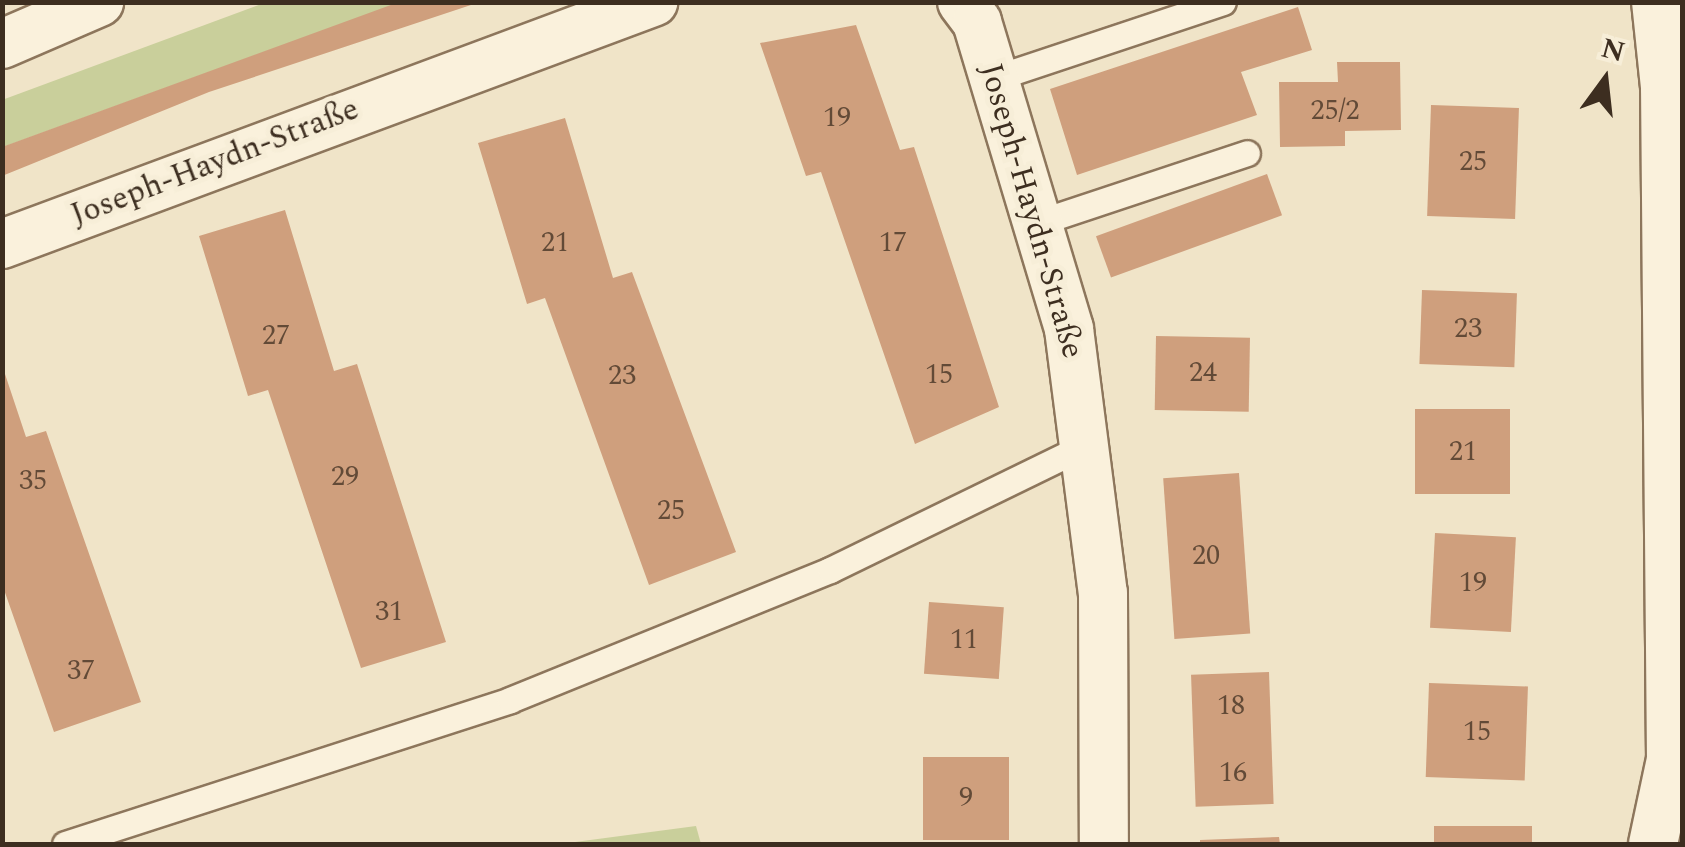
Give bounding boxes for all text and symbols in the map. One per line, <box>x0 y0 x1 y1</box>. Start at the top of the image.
text: N <box>1596 27 1629 74</box>
north arrow <box>1555 30 1655 130</box>
street label: Joseph-Haydn-Straße <box>971 59 1091 363</box>
street label: Joseph-Haydn-Straße <box>66 90 364 236</box>
house number: 25/2 <box>1311 94 1359 128</box>
house number: 19 <box>823 101 851 135</box>
house number: 25 <box>1459 145 1487 179</box>
house number: 21 <box>541 226 569 260</box>
house number: 17 <box>879 226 907 260</box>
house number: 23 <box>1454 312 1482 346</box>
house number: 27 <box>262 319 290 353</box>
house number: 24 <box>1189 356 1217 390</box>
house number: 15 <box>925 358 953 392</box>
house number: 23 <box>608 359 636 393</box>
house number: 21 <box>1449 435 1477 469</box>
house number: 29 <box>331 460 359 494</box>
house number: 35 <box>19 464 47 498</box>
house number: 25 <box>657 494 685 528</box>
house number: 20 <box>1192 539 1220 573</box>
house number: 19 <box>1459 566 1487 600</box>
house number: 31 <box>375 595 403 629</box>
house number: 11 <box>950 623 978 657</box>
house number: 37 <box>67 654 95 688</box>
house number: 18 <box>1217 689 1245 723</box>
house number: 15 <box>1463 715 1491 749</box>
house number: 16 <box>1219 756 1247 790</box>
house number: 9 <box>959 781 973 815</box>

